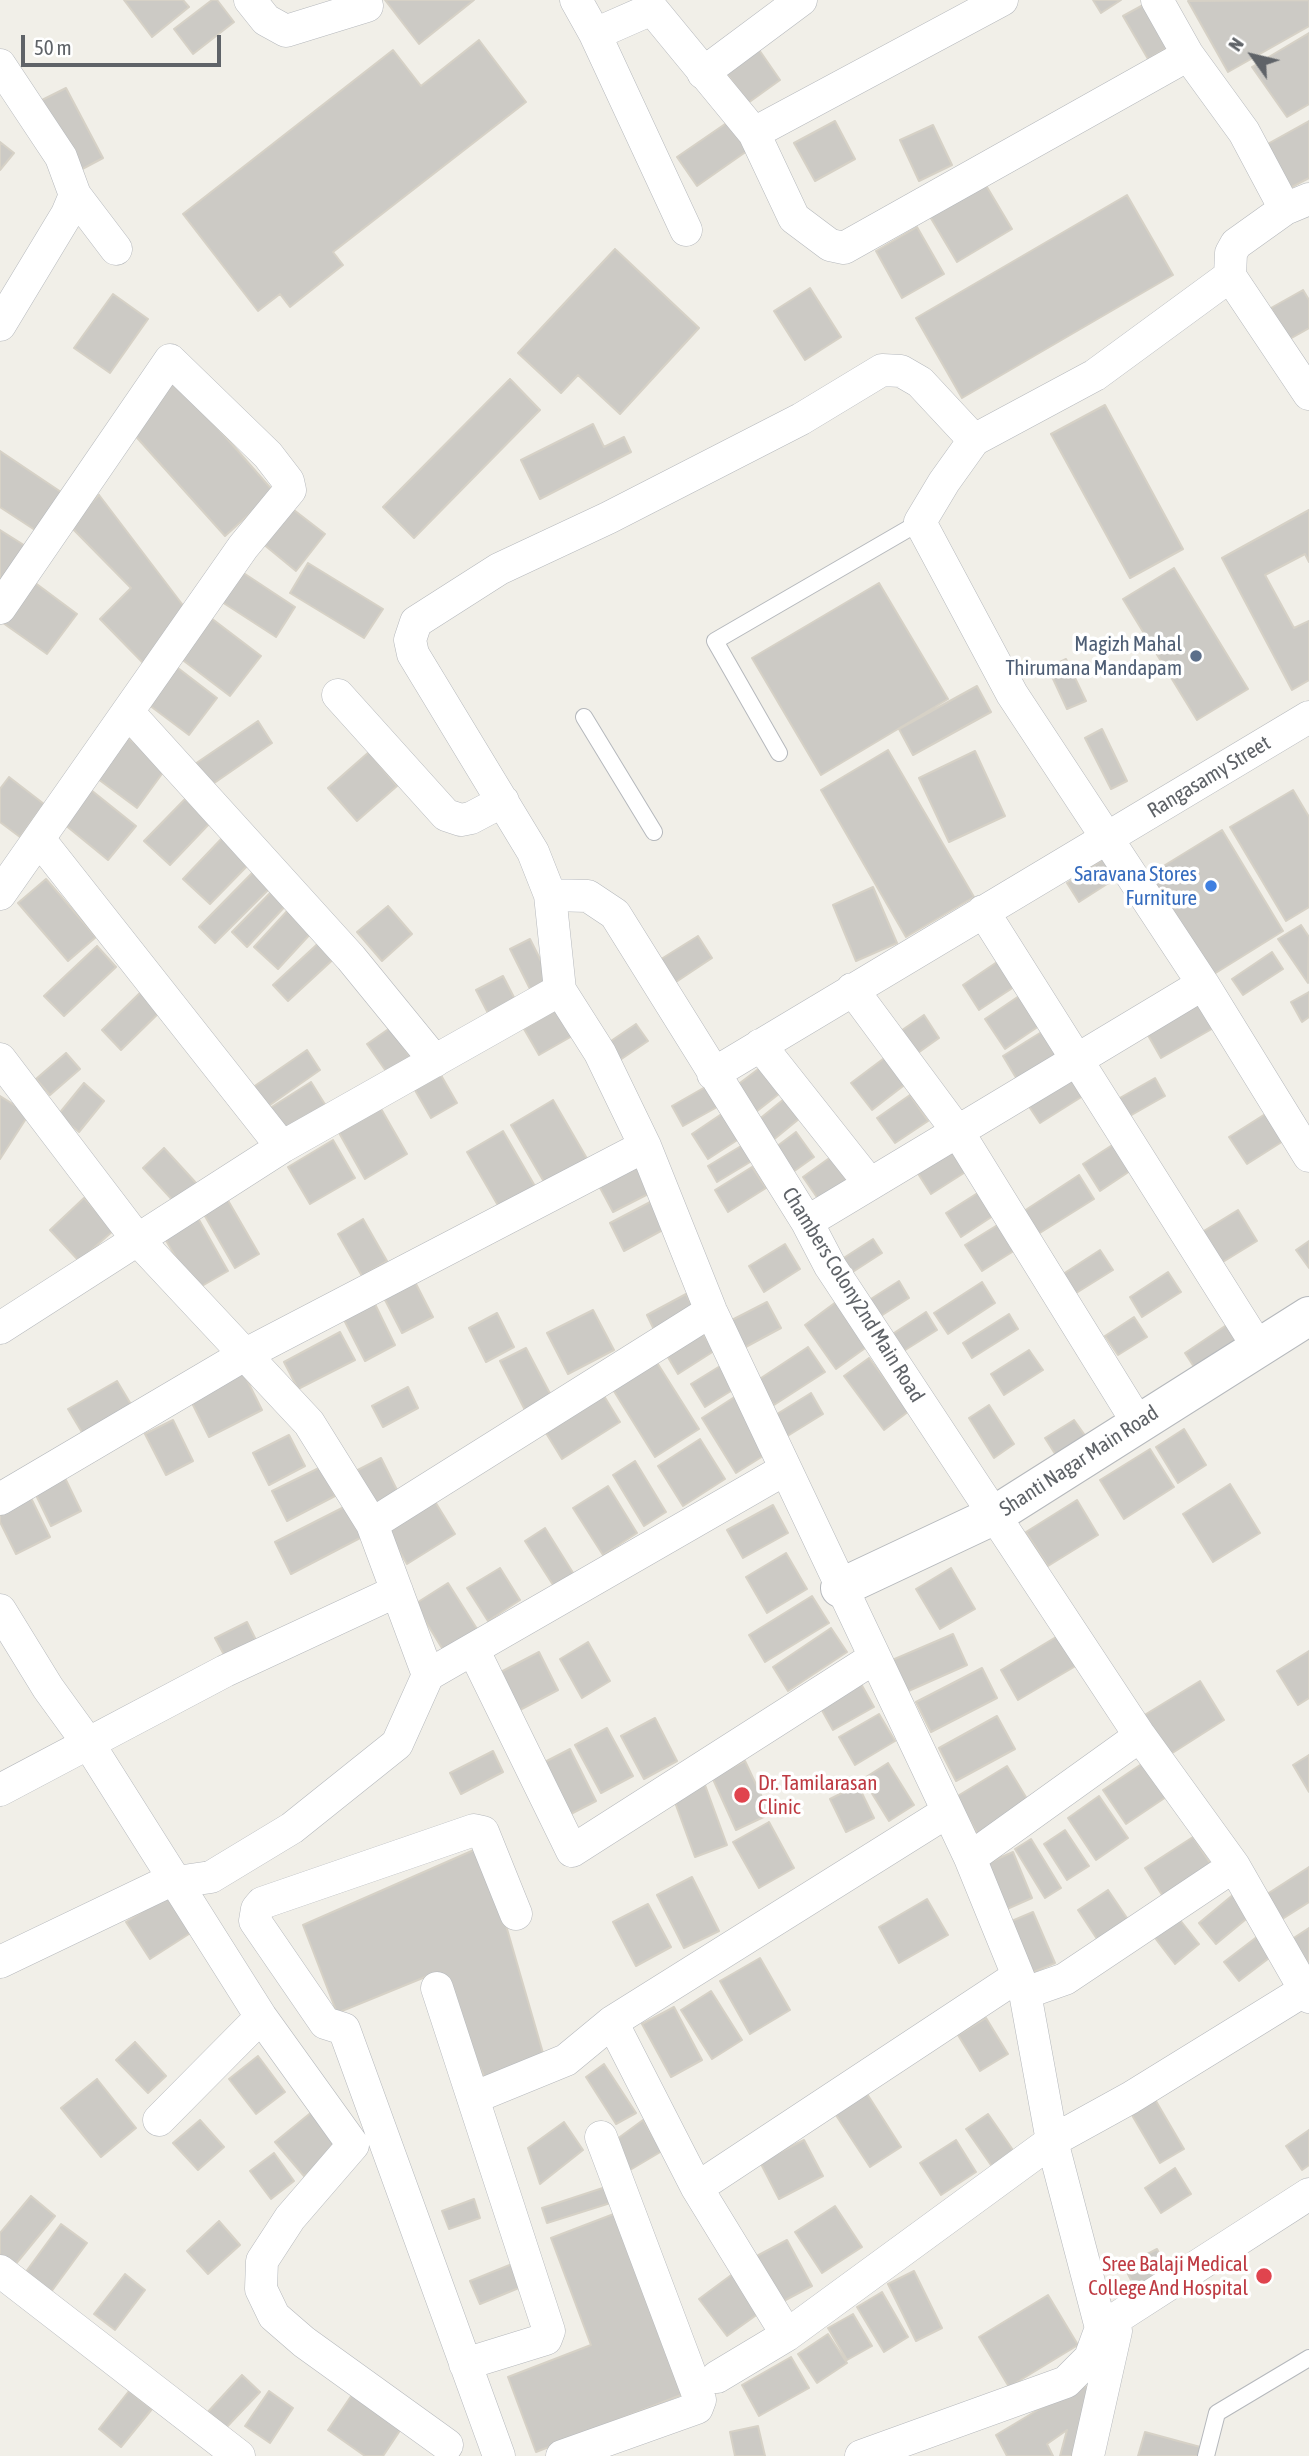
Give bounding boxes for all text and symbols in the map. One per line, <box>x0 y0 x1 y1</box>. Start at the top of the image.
scale bar <box>24 21 224 65</box>
north arrow <box>1218 21 1288 91</box>
text: N <box>1223 33 1248 55</box>
text: 50 m <box>34 35 72 59</box>
place label: Magizh Mahal Thirumana Mandapam <box>1006 631 1182 681</box>
marker: Magizh Mahal Thirumana Mandapam <box>1188 648 1204 664</box>
street label: Rangasamy Street <box>1143 730 1275 824</box>
place label: Saravana Stores Furniture <box>1074 861 1197 911</box>
marker: Saravana Stores Furniture <box>1203 878 1219 894</box>
street label: Chambers Colony2nd Main Road <box>776 1183 930 1407</box>
street label: Shanti Nagar Main Road <box>995 1400 1163 1522</box>
place label: Dr. Tamilarasan Clinic <box>758 1770 877 1820</box>
marker: Dr. Tamilarasan Clinic <box>732 1785 752 1805</box>
place label: Sree Balaji Medical College And Hospital <box>1088 2251 1248 2301</box>
marker: Sree Balaji Medical College And Hospital <box>1254 2266 1274 2286</box>

